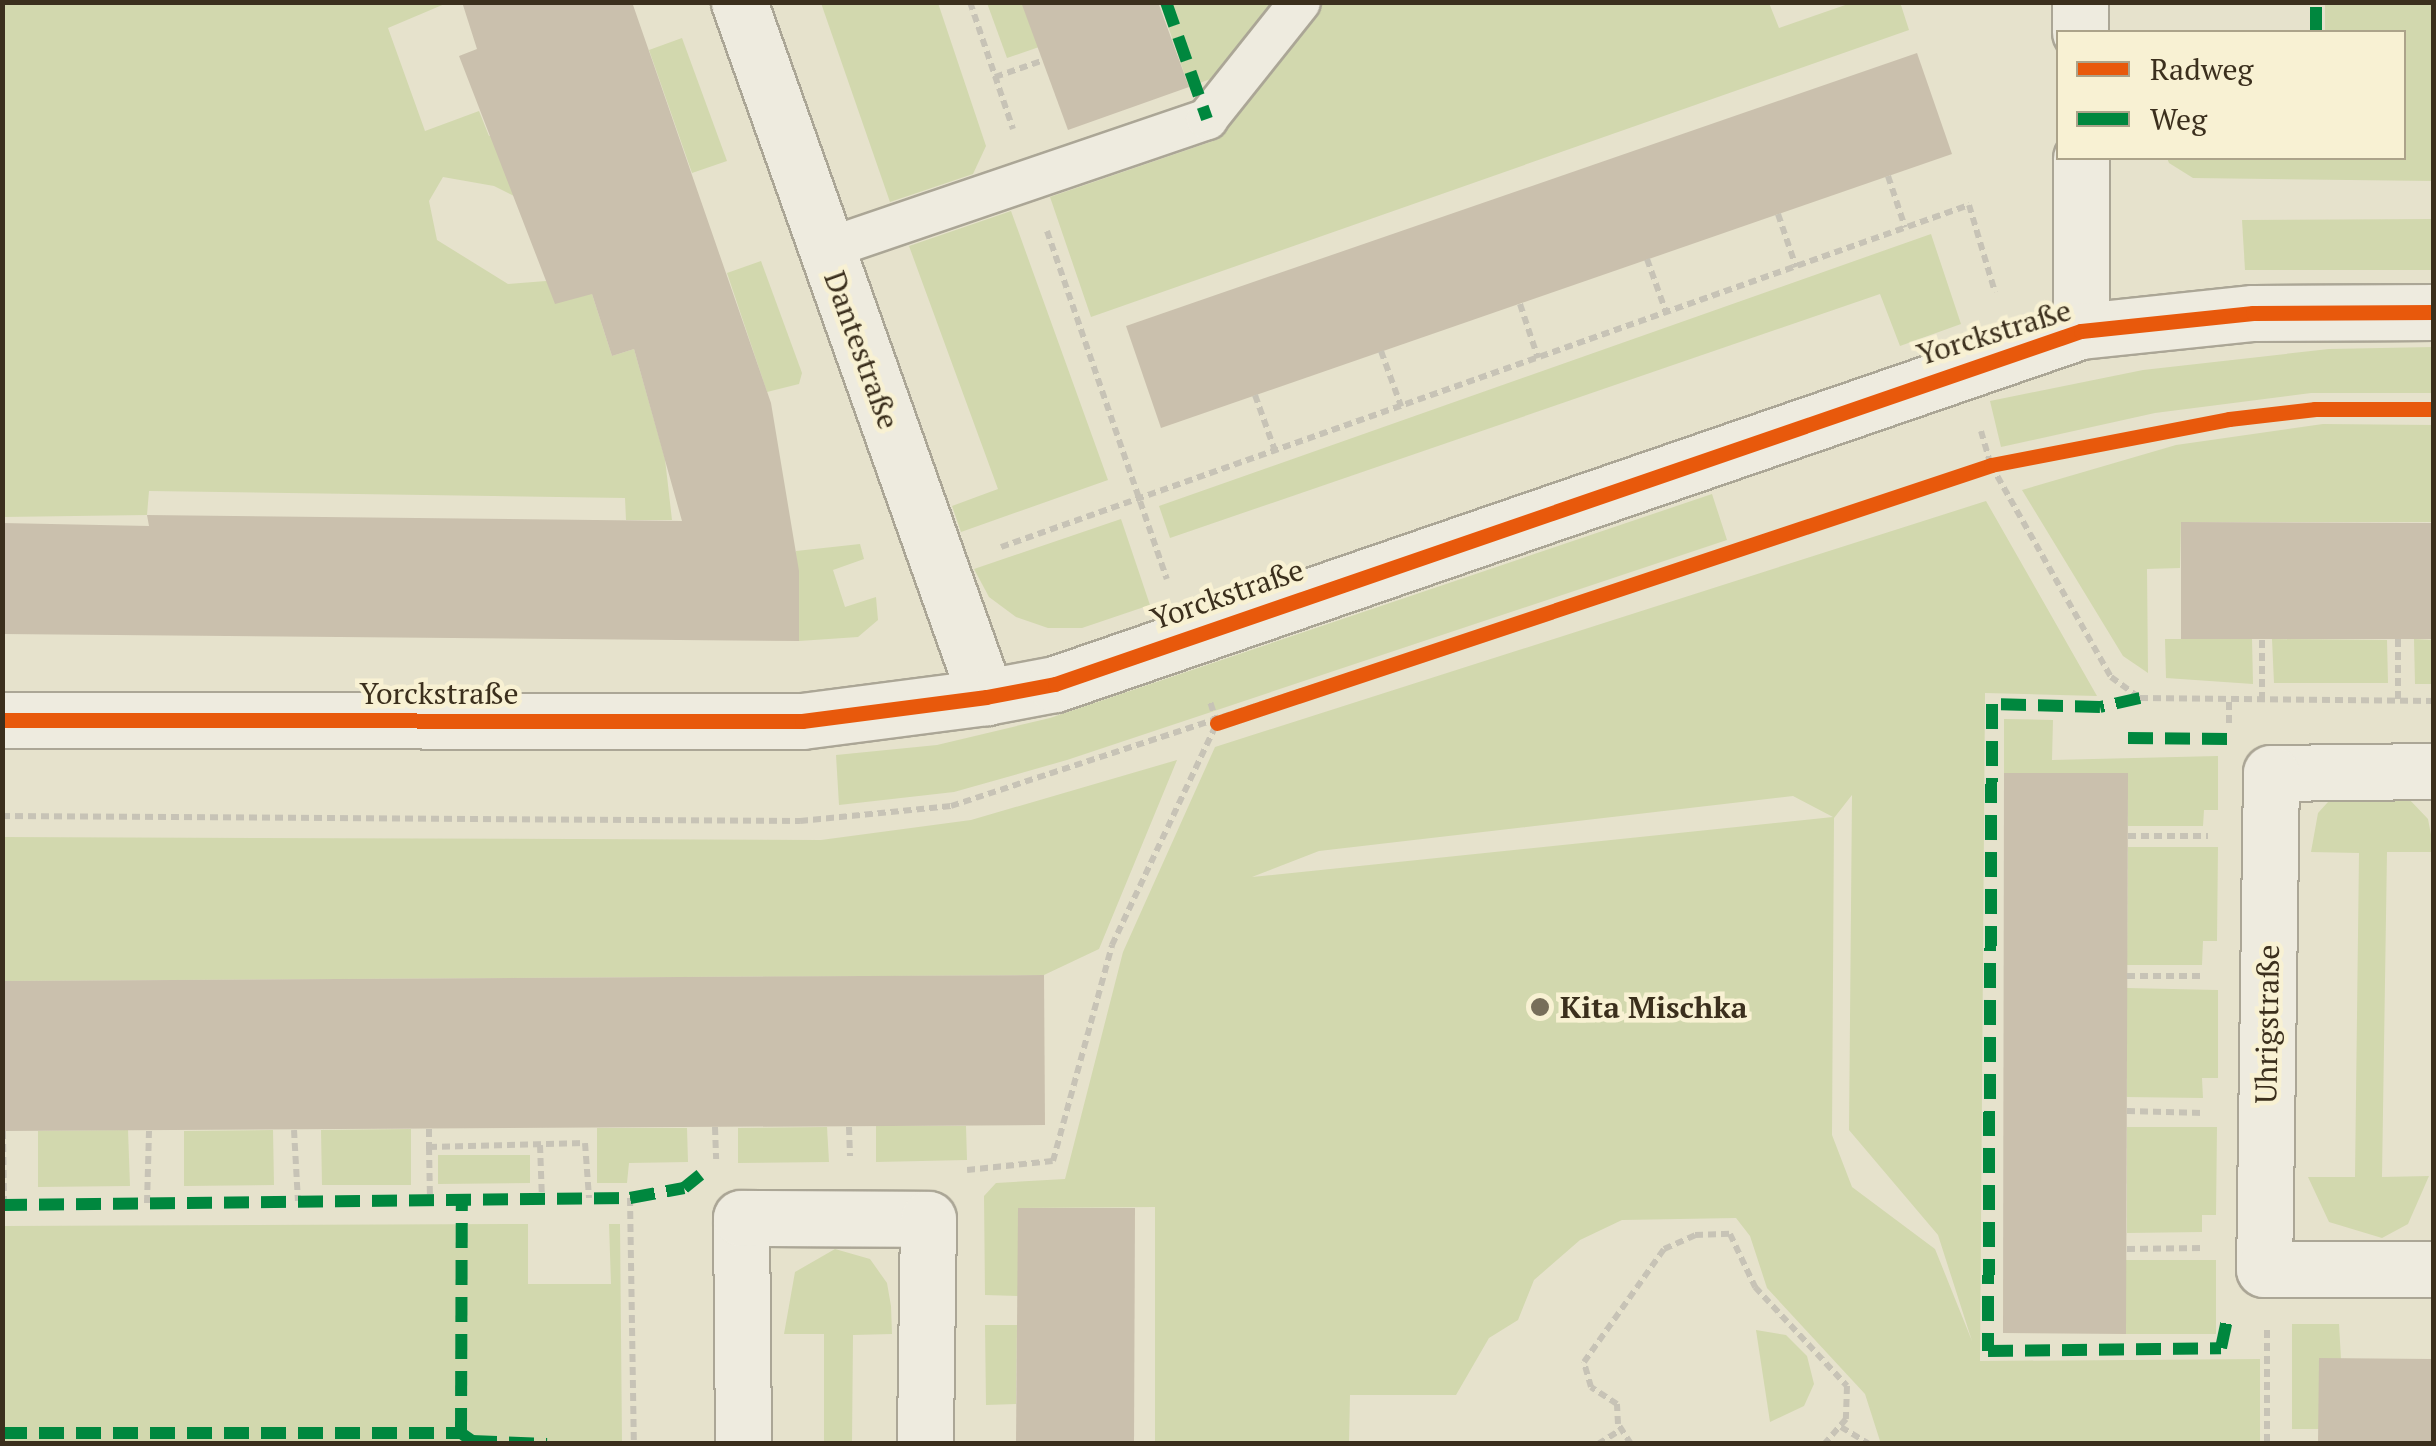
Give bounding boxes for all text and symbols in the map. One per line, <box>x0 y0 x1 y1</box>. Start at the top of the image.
legend <box>2056 30 2406 160</box>
text: Radweg <box>2150 49 2253 89</box>
text: Weg <box>2150 99 2207 139</box>
street label: Dantestraße <box>817 266 907 434</box>
street label: Yorckstraße <box>1913 292 2075 372</box>
street label: Yorckstraße <box>1146 551 1308 637</box>
street label: Yorckstraße <box>359 675 519 711</box>
street label: Uhrigstraße <box>2248 944 2286 1104</box>
place label: Kita Mischka <box>1560 989 1747 1025</box>
marker: Kita Mischka <box>1529 996 1551 1018</box>

